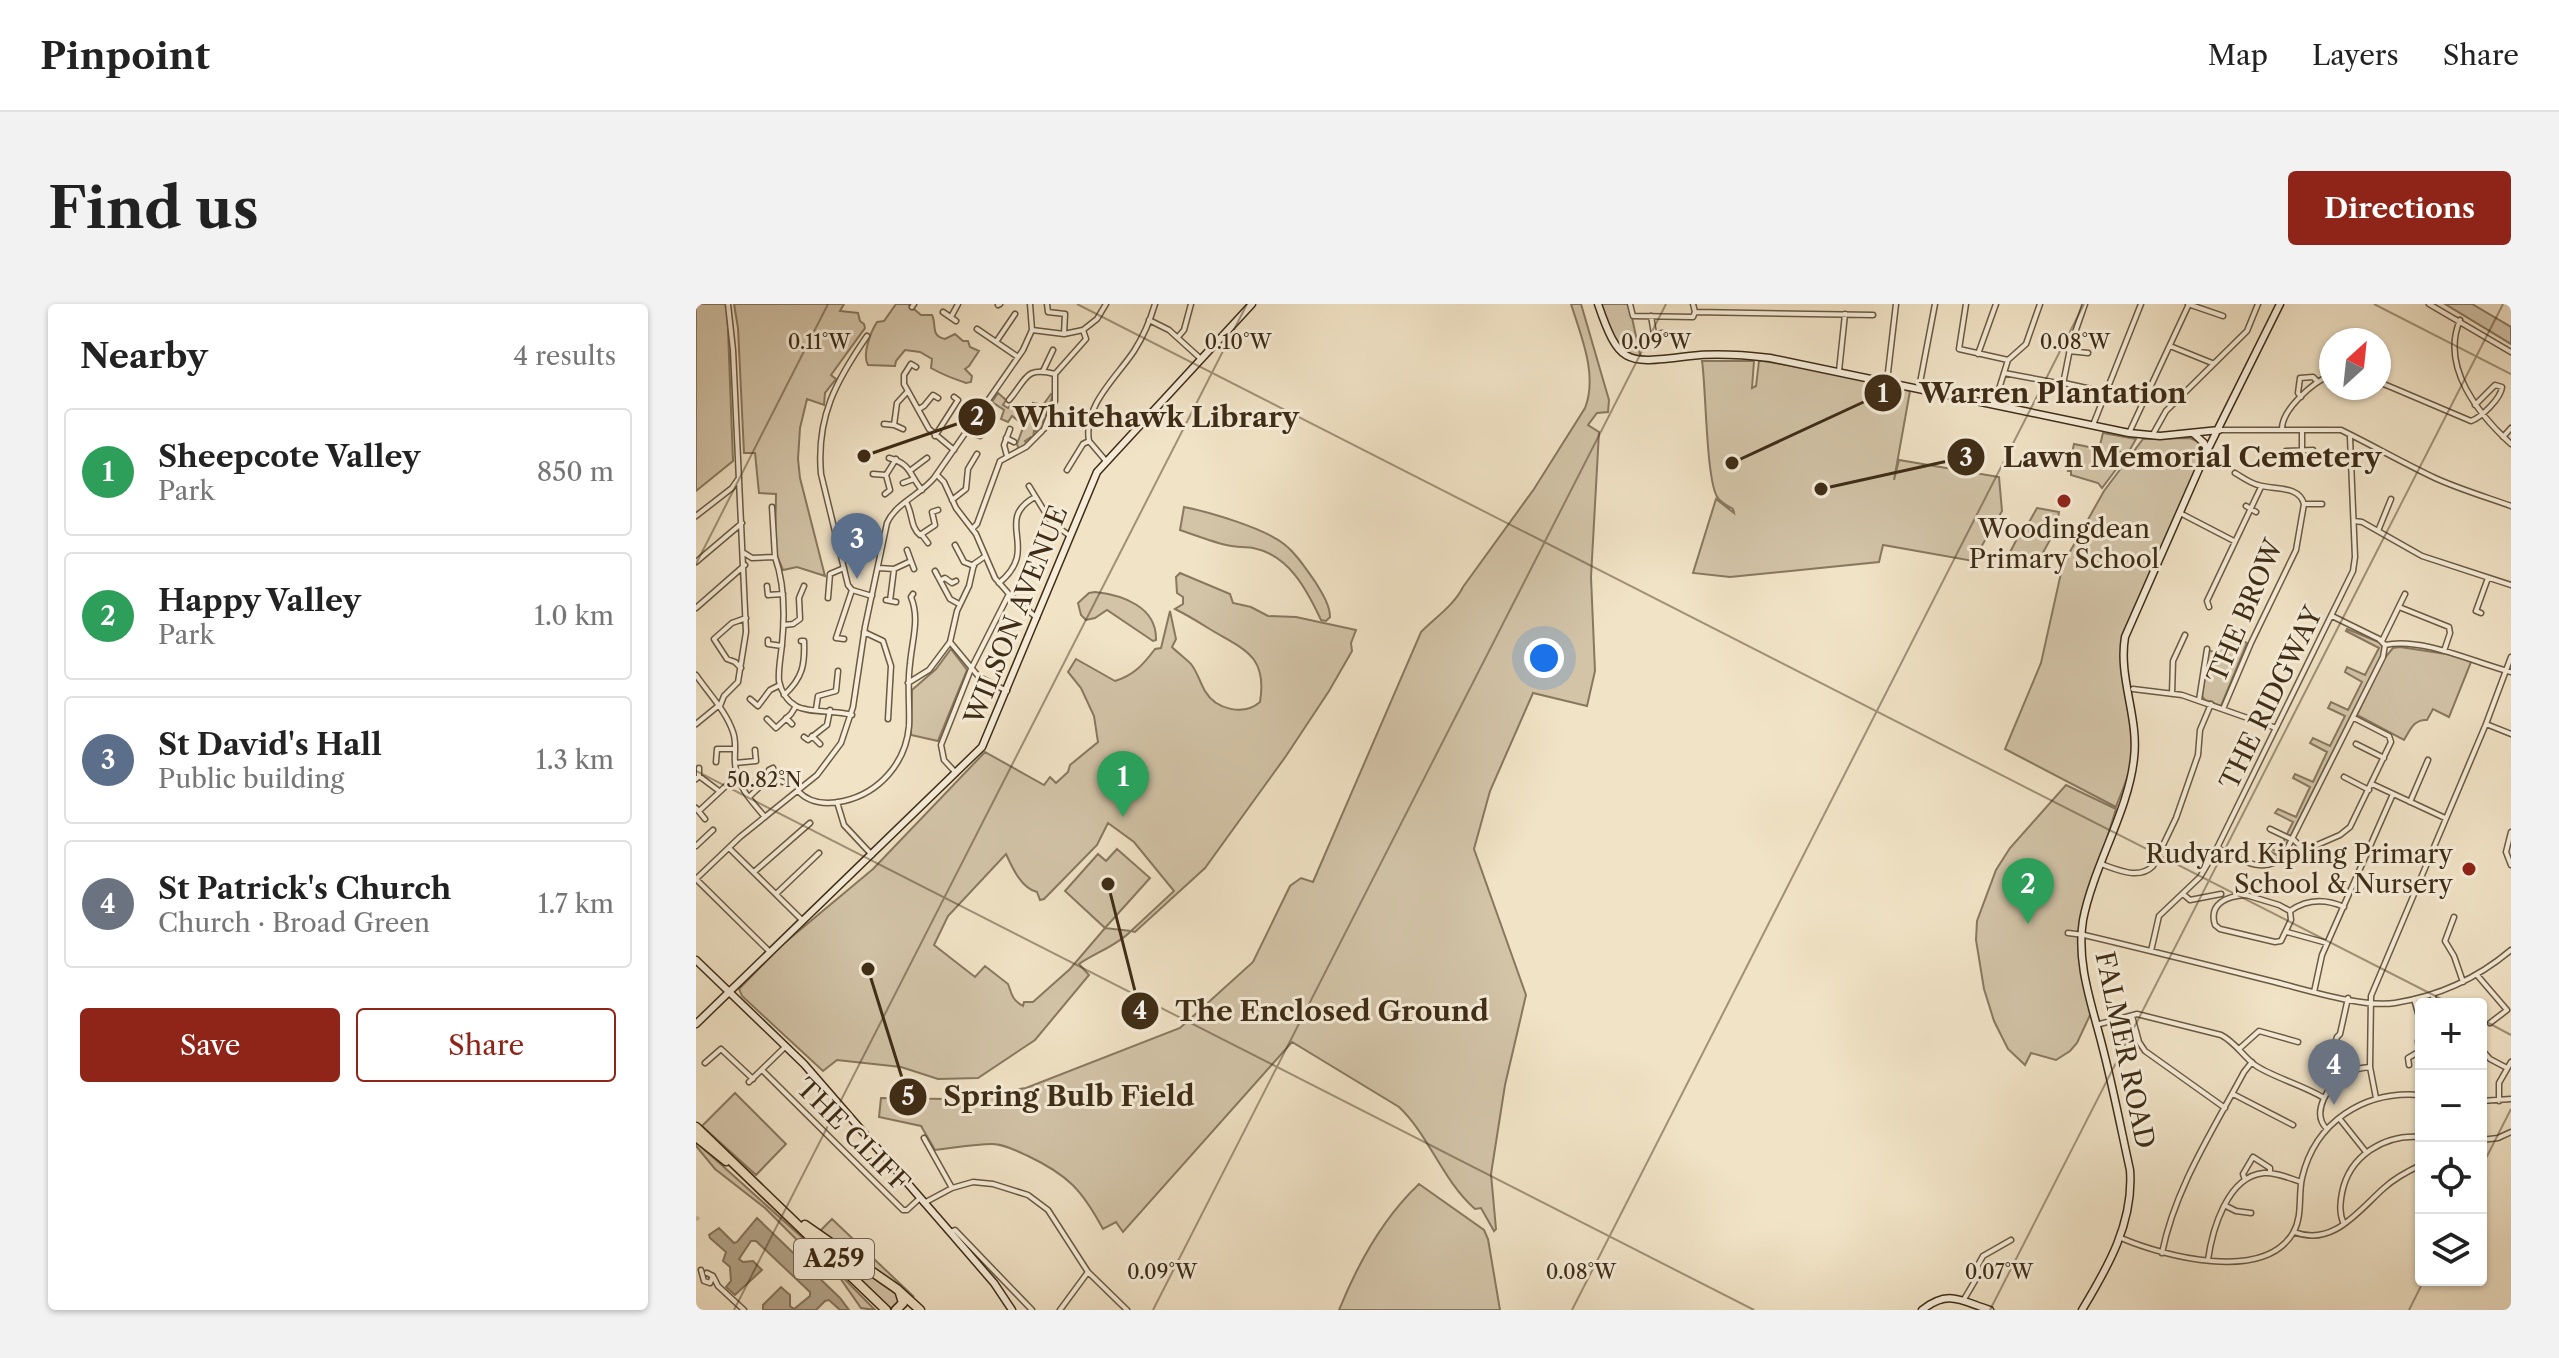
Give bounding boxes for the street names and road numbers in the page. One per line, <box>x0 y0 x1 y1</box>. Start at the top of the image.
street label: WILSON AVENUE <box>957 501 1074 730</box>
street label: THE BROW <box>2200 533 2290 688</box>
street label: THE RIDGWAY <box>2213 601 2329 795</box>
street label: FALMER ROAD <box>2088 949 2162 1151</box>
street label: THE CLIFF <box>790 1072 916 1198</box>
road number: A259 <box>794 1239 874 1279</box>

